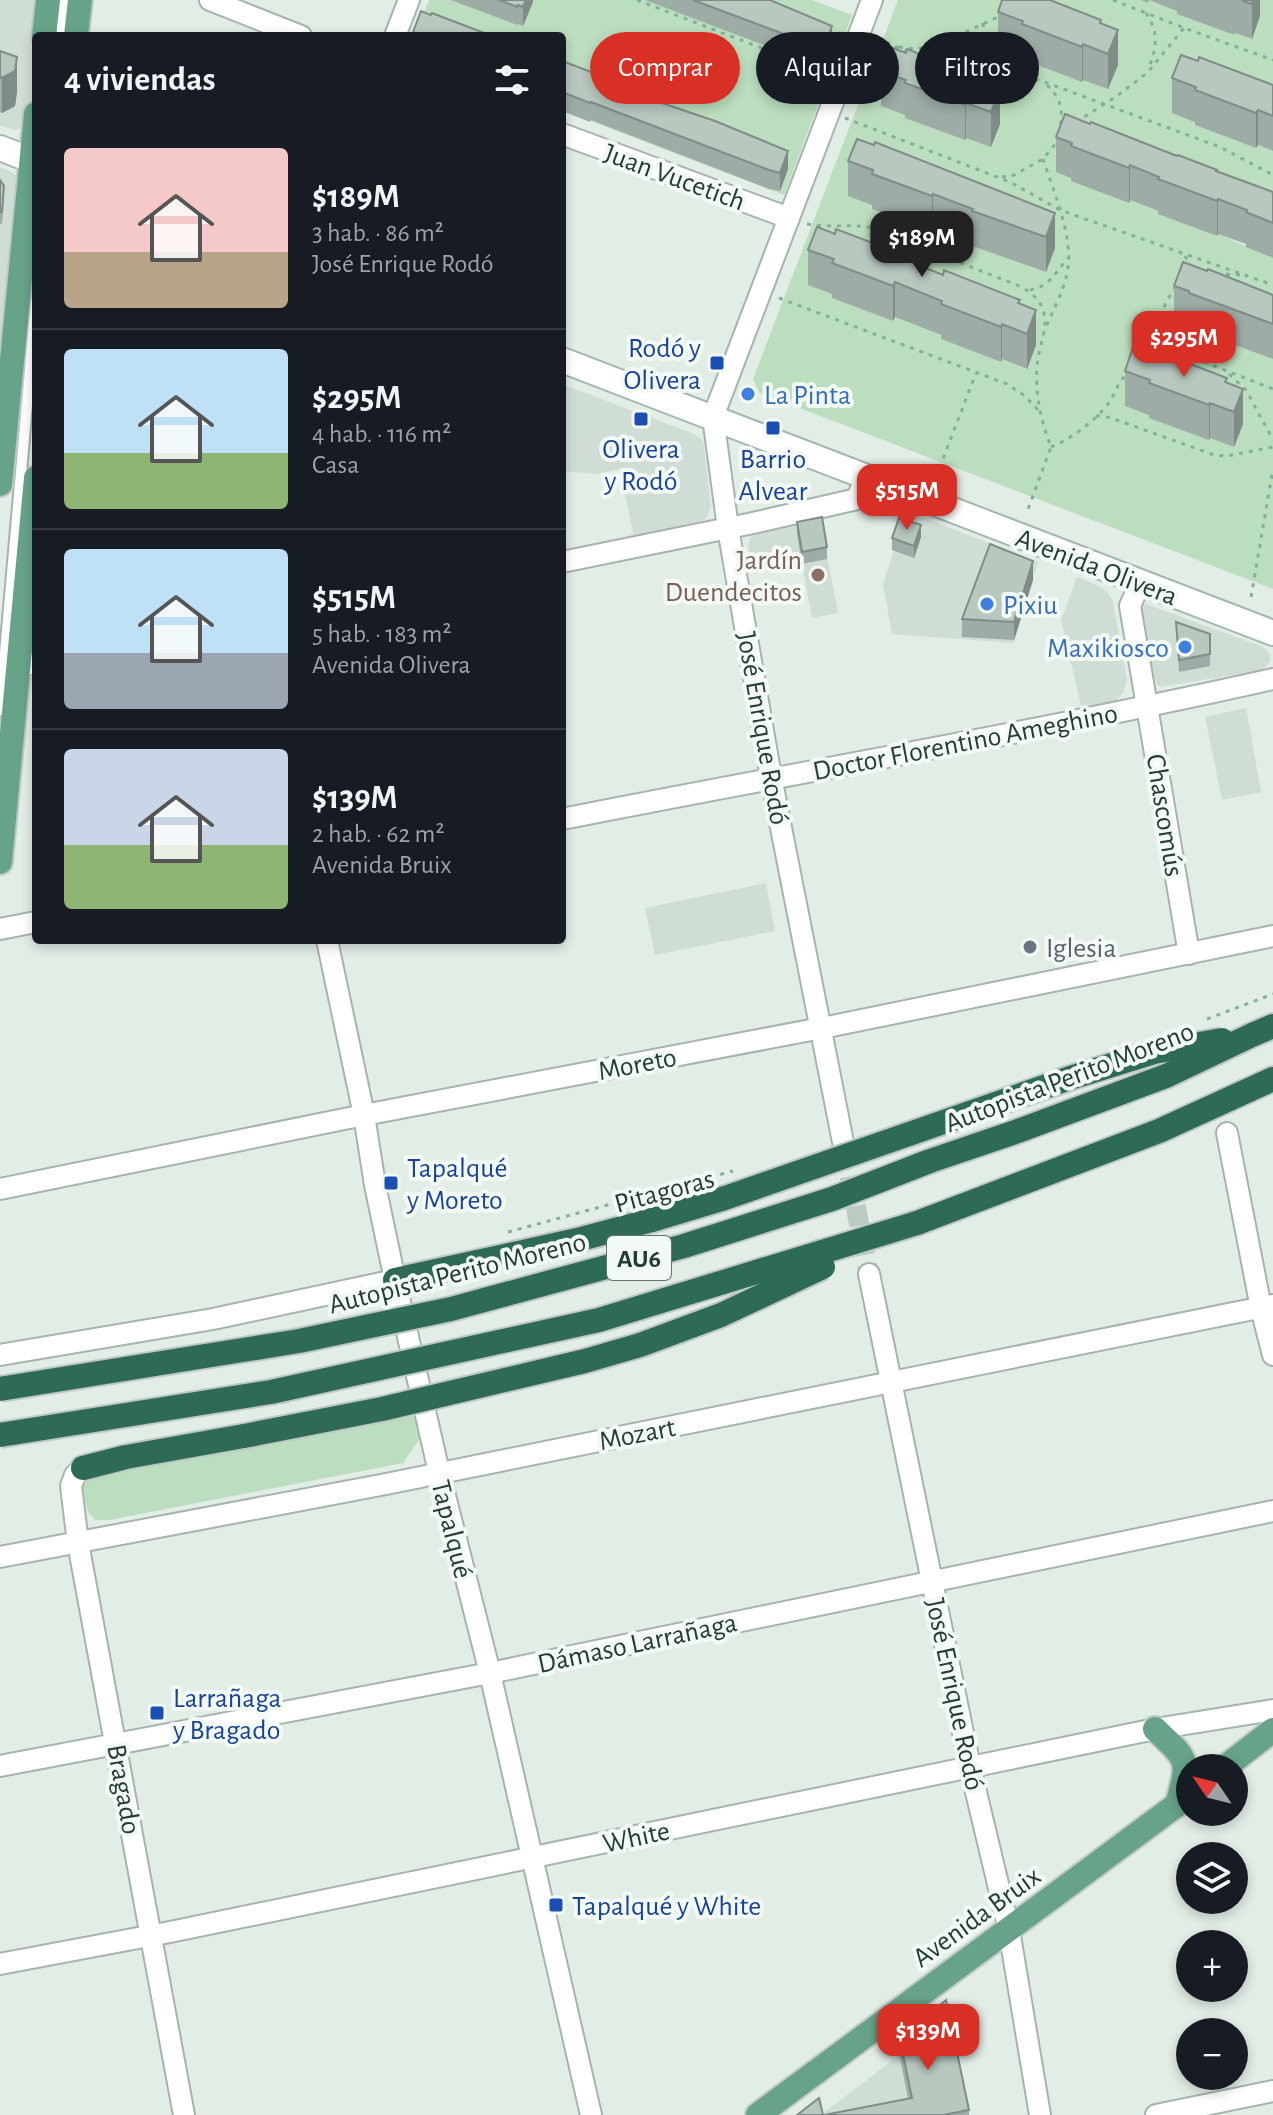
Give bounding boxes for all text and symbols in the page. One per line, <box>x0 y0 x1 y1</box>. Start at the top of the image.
chip: Comprar <box>590 32 740 104</box>
chip: Alquilar <box>756 32 899 104</box>
chip: Filtros <box>915 32 1039 104</box>
icon: filters <box>490 58 534 102</box>
text: 4 viviendas <box>64 63 216 97</box>
street label: Juan Vucetich <box>600 139 749 216</box>
icon: home <box>128 180 224 276</box>
text: $189M <box>312 180 400 214</box>
pin: $189M <box>866 211 978 279</box>
text: 3 hab. · 86 m² <box>312 220 444 246</box>
text: $189M <box>888 224 956 250</box>
text: José Enrique Rodó <box>312 251 494 277</box>
pin: $295M <box>1128 311 1240 379</box>
text: $295M <box>1150 324 1218 350</box>
place label: Rodó y Olivera <box>623 335 701 395</box>
marker: Rodó y Olivera <box>708 354 726 372</box>
icon: home <box>128 381 224 477</box>
text: $295M <box>312 381 402 415</box>
place label: La Pinta <box>764 382 851 410</box>
marker: La Pinta <box>739 385 757 403</box>
marker: Olivera y Rodó <box>632 410 650 428</box>
marker: Barrio Alvear <box>764 419 782 437</box>
text: 4 hab. · 116 m² <box>312 421 451 447</box>
place label: Olivera y Rodó <box>602 436 680 496</box>
place label: Barrio Alvear <box>738 446 808 506</box>
text: Casa <box>312 452 359 478</box>
pin: $515M <box>851 464 963 532</box>
text: $515M <box>875 477 939 503</box>
street label: Avenida Olivera <box>1012 524 1181 612</box>
place label: Jardín Duendecitos <box>665 547 802 607</box>
marker: Jardín Duendecitos <box>809 566 827 584</box>
icon: home <box>128 581 224 677</box>
text: $515M <box>312 581 396 615</box>
place label: Pixiu <box>1003 592 1058 620</box>
marker: Pixiu <box>978 595 996 613</box>
text: 5 hab. · 183 m² <box>312 621 451 647</box>
street label: José Enrique Rodó <box>731 630 793 827</box>
place label: Maxikiosco <box>1047 635 1169 663</box>
marker: Maxikiosco <box>1176 638 1194 656</box>
text: Avenida Olivera <box>312 652 471 678</box>
street label: Doctor Florentino Ameghino <box>811 700 1120 786</box>
street label: Chascomús <box>1141 752 1188 879</box>
icon: home <box>128 781 224 877</box>
text: $139M <box>312 781 398 815</box>
text: 2 hab. · 62 m² <box>312 821 445 847</box>
text: Avenida Bruix <box>312 852 452 878</box>
place label: Iglesia <box>1046 935 1116 963</box>
marker: Iglesia <box>1021 938 1039 956</box>
street label: Autopista Perito Moreno <box>941 1017 1198 1138</box>
street label: Moreto <box>596 1044 679 1086</box>
place label: Tapalqué y Moreto <box>406 1155 507 1215</box>
street label: Pitagoras <box>611 1165 718 1219</box>
marker: Tapalqué y Moreto <box>382 1174 400 1192</box>
street label: Autopista Perito Moreno <box>326 1228 589 1319</box>
road number: AU6 <box>607 1236 671 1280</box>
street label: Mozart <box>597 1414 678 1456</box>
street label: Tapalqué <box>425 1477 477 1582</box>
street label: José Enrique Rodó <box>920 1596 988 1793</box>
street label: Dámaso Larrañaga <box>535 1609 740 1679</box>
place label: Larrañaga y Bragado <box>172 1685 281 1745</box>
marker: Larrañaga y Bragado <box>148 1704 166 1722</box>
street label: Bragado <box>101 1742 145 1837</box>
north arrow <box>1176 1754 1248 1826</box>
map controls <box>1176 1754 1248 2090</box>
street label: White <box>600 1817 672 1859</box>
button: layers <box>1176 1842 1248 1914</box>
street label: Avenida Bruix <box>908 1862 1046 1973</box>
place label: Tapalqué y White <box>572 1893 761 1921</box>
marker: Tapalqué y White <box>547 1896 565 1914</box>
button: + <box>1176 1930 1248 2002</box>
pin: $139M <box>872 2004 984 2072</box>
text: $139M <box>895 2017 961 2043</box>
button: − <box>1176 2018 1248 2090</box>

